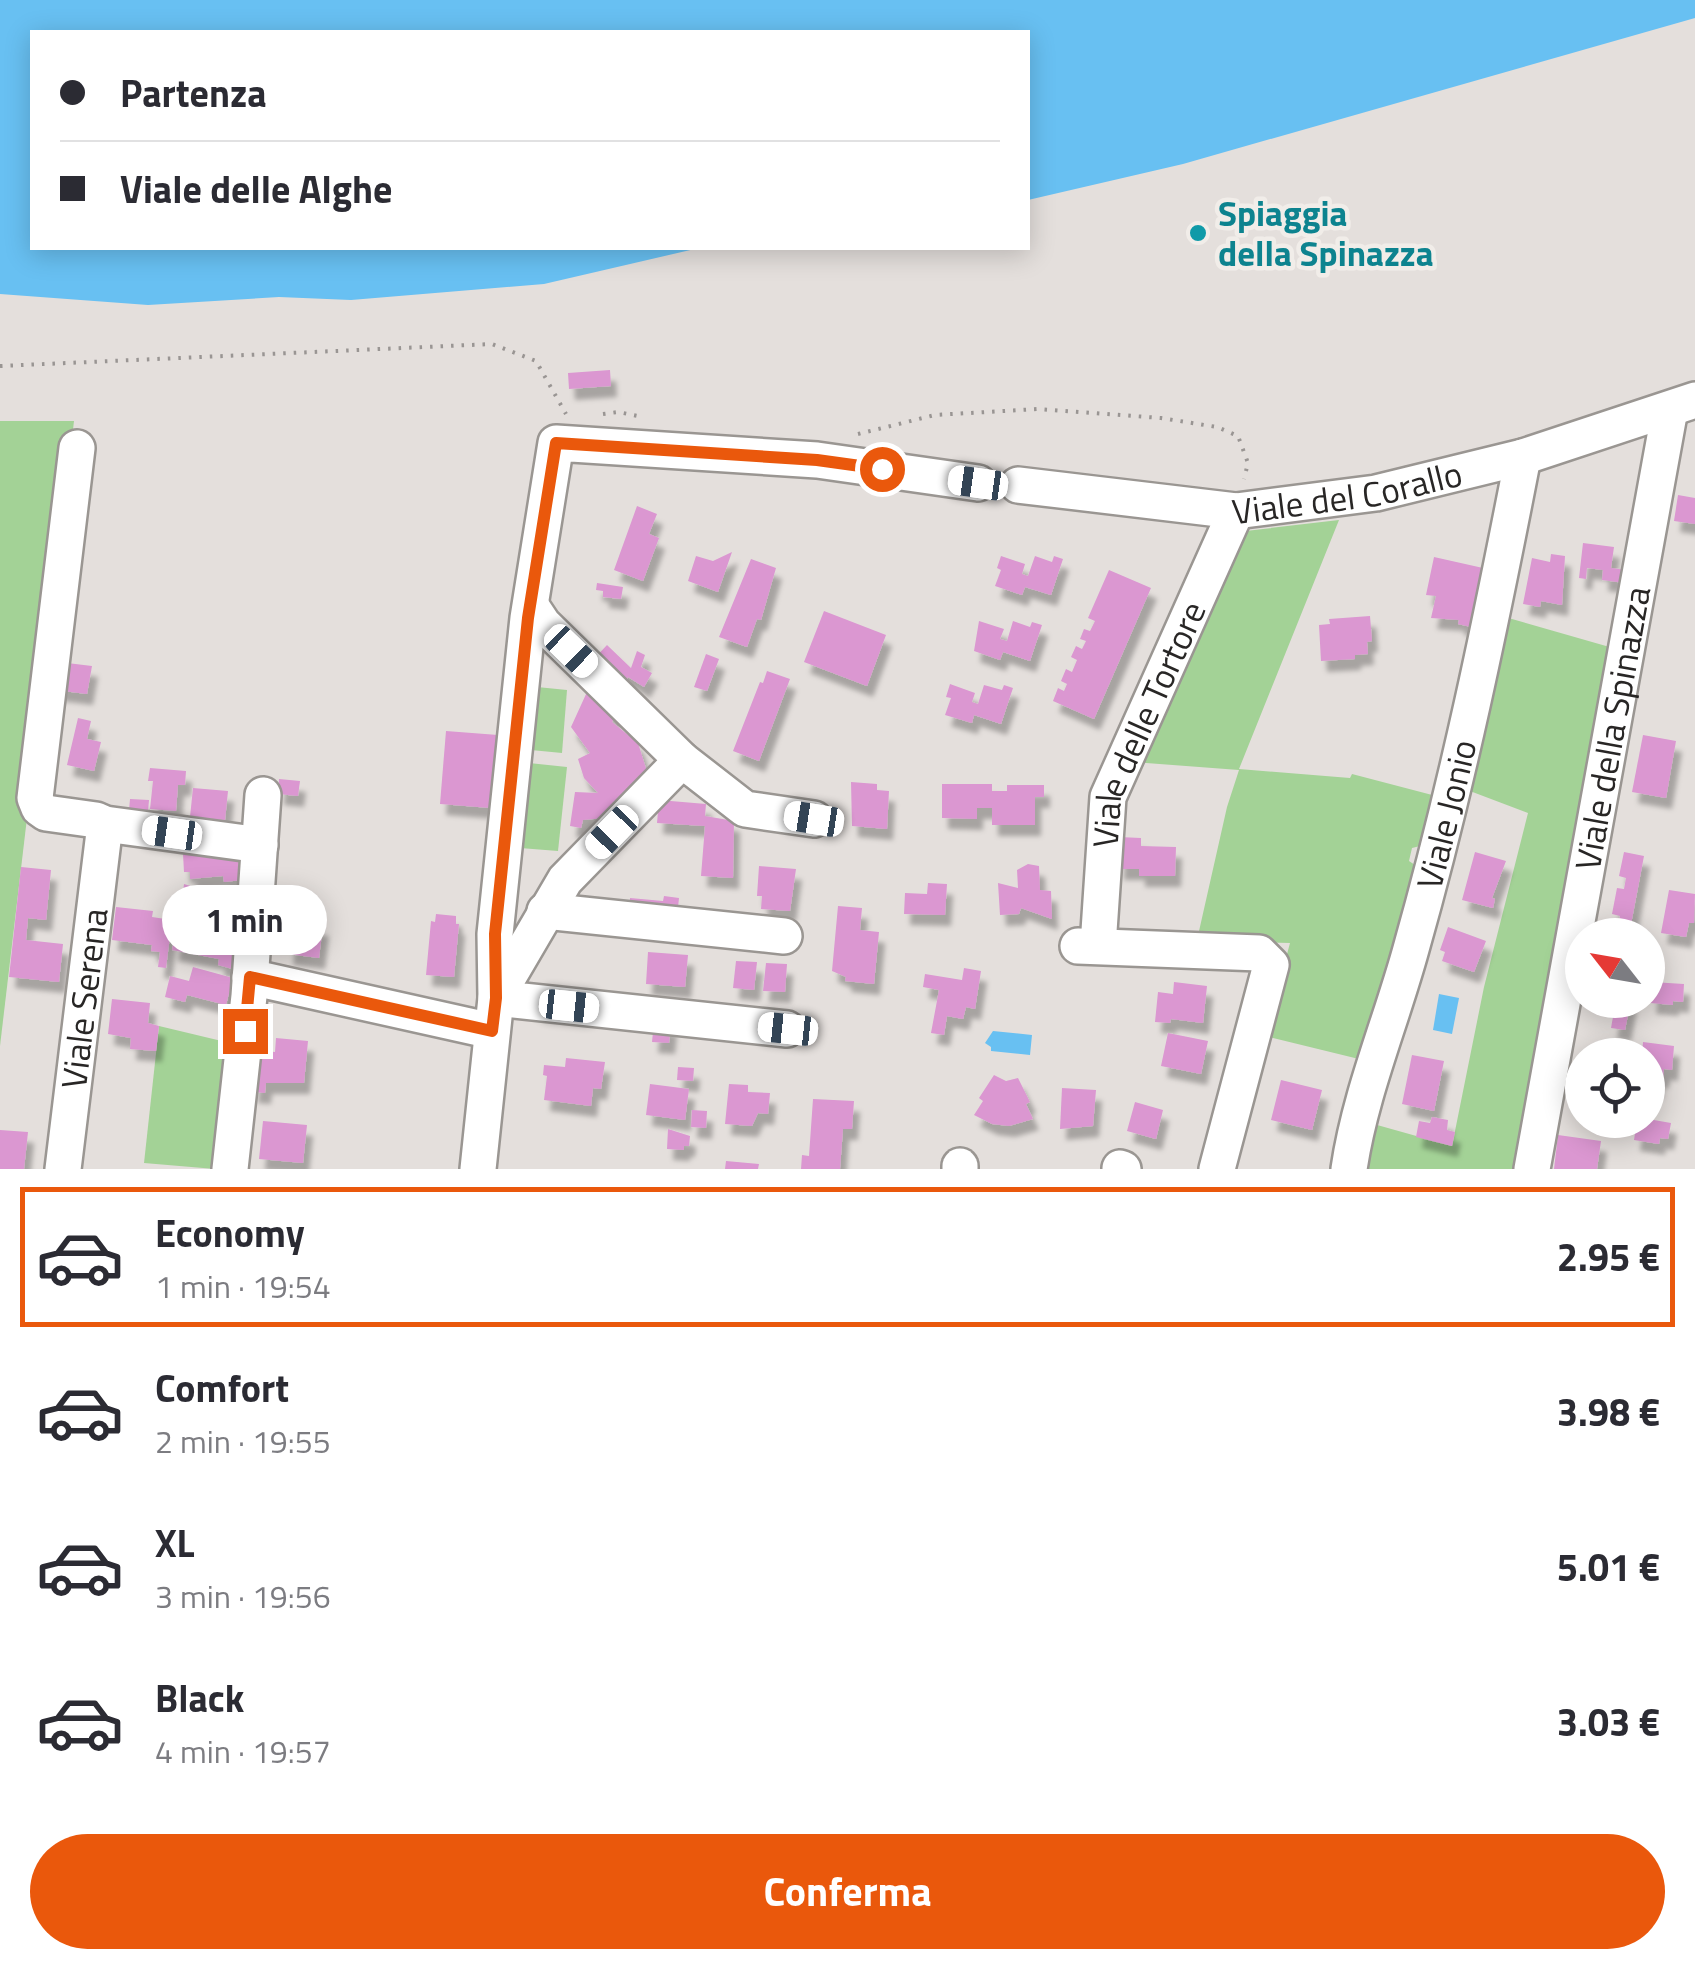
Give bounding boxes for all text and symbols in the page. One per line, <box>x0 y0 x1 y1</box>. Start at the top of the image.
text: Partenza <box>120 64 267 122</box>
text: Viale delle Alghe <box>120 160 392 218</box>
place label: Spiaggia della Spinazza <box>1218 186 1434 280</box>
marker: Spiaggia della Spinazza <box>1187 222 1209 244</box>
street label: Viale del Corallo <box>1229 446 1468 538</box>
route start <box>860 447 905 492</box>
car <box>946 464 1010 502</box>
street label: Viale della Spinazza <box>1560 582 1664 875</box>
street label: Viale delle Tortore <box>1078 592 1219 849</box>
car <box>539 619 603 683</box>
street label: Viale Jonio <box>1402 734 1490 895</box>
car <box>782 799 846 839</box>
car <box>580 800 644 864</box>
car <box>140 814 204 852</box>
callout: 1 min <box>162 886 328 956</box>
text: 1 min <box>206 896 283 944</box>
street label: Viale Serena <box>46 905 122 1092</box>
north arrow <box>1565 918 1665 1018</box>
map controls <box>1565 918 1665 1138</box>
car <box>538 988 600 1024</box>
route end <box>223 1009 268 1054</box>
car <box>757 1011 819 1047</box>
button: locate <box>1565 1038 1665 1138</box>
text: Economy <box>155 1204 305 1262</box>
icon: car <box>35 1212 125 1302</box>
text: 2.95 € <box>1557 1228 1660 1286</box>
text: 1 min · 19:54 <box>155 1262 331 1310</box>
text: Comfort <box>155 1359 289 1417</box>
icon: car <box>35 1367 125 1457</box>
text: 3.98 € <box>1557 1383 1660 1441</box>
text: 2 min · 19:55 <box>155 1417 331 1465</box>
text: XL <box>155 1514 195 1572</box>
icon: car <box>35 1522 125 1612</box>
text: 5.01 € <box>1557 1538 1660 1596</box>
text: 3 min · 19:56 <box>155 1572 331 1620</box>
text: Black <box>155 1669 244 1727</box>
icon: car <box>35 1677 125 1767</box>
text: 3.03 € <box>1557 1693 1660 1751</box>
text: 4 min · 19:57 <box>155 1727 331 1775</box>
button: Conferma <box>30 1834 1665 1949</box>

